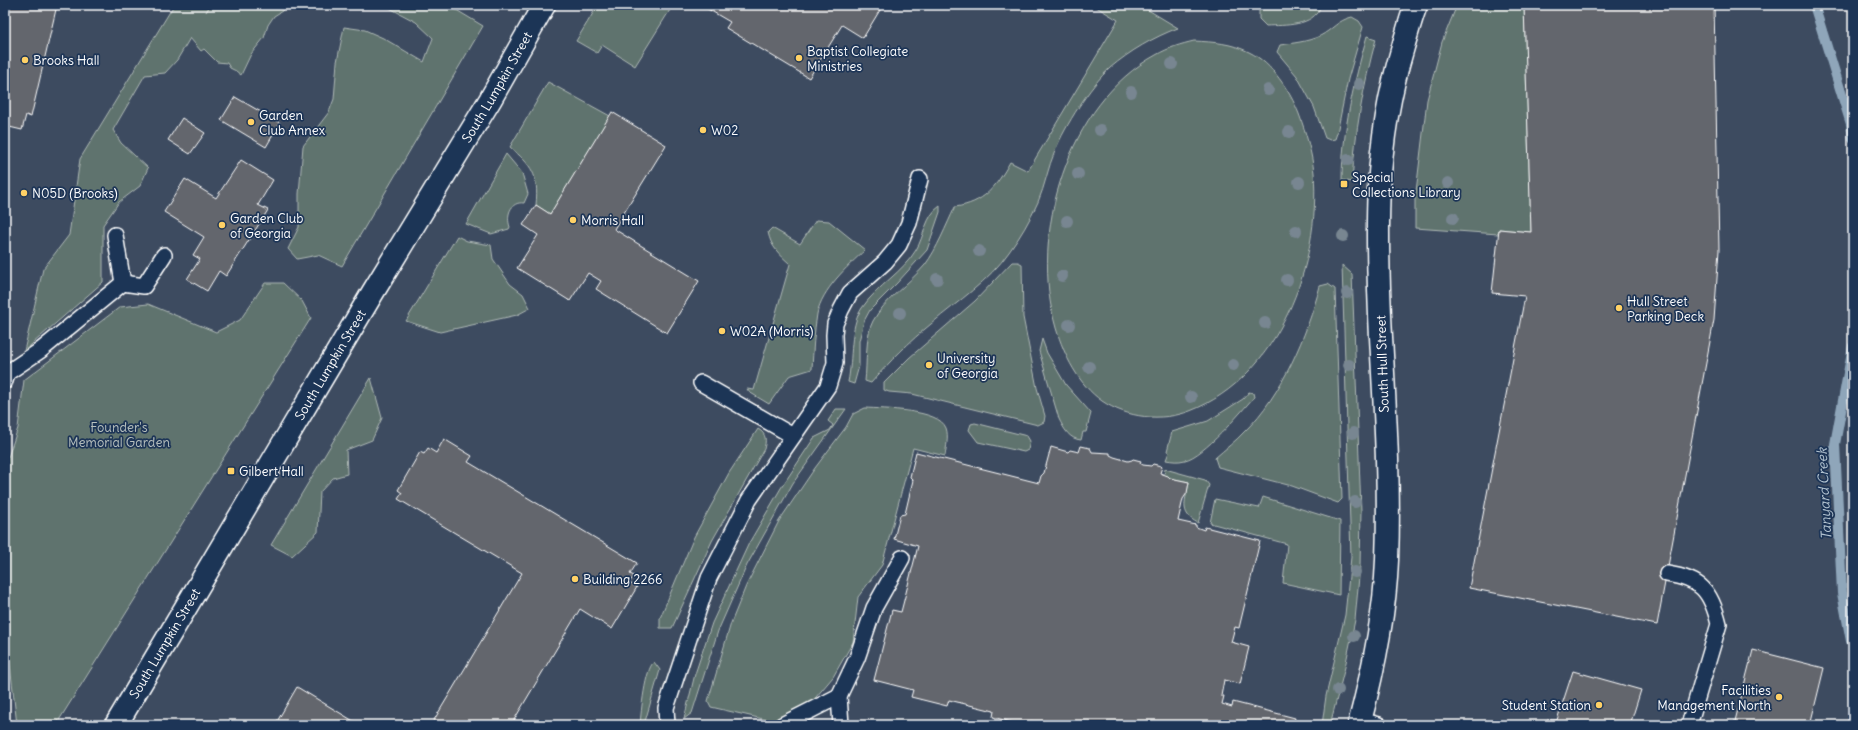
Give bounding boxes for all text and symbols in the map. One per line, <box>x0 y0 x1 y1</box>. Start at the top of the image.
street label: South Lumpkin Street <box>458 28 536 146</box>
place label: Baptist Collegiate Ministries <box>807 43 908 75</box>
place label: Brooks Hall <box>33 52 100 69</box>
marker: Baptist Collegiate Ministries <box>794 53 804 63</box>
marker: Brooks Hall <box>20 55 30 65</box>
place label: Garden Club Annex <box>259 107 326 139</box>
marker: Garden Club Annex <box>246 117 256 127</box>
place label: W02 <box>711 122 739 139</box>
marker: W02 <box>698 125 708 135</box>
place label: Special Collections Library <box>1352 169 1461 201</box>
marker: Special Collections Library <box>1339 179 1349 189</box>
place label: N05D (Brooks) <box>32 185 118 202</box>
marker: N05D (Brooks) <box>19 188 29 198</box>
place label: Garden Club of Georgia <box>230 210 303 242</box>
place label: Morris Hall <box>581 212 644 229</box>
marker: Morris Hall <box>568 215 578 225</box>
marker: Garden Club of Georgia <box>217 220 227 230</box>
place label: Hull Street Parking Deck <box>1627 293 1704 325</box>
marker: Hull Street Parking Deck <box>1614 303 1624 313</box>
street label: South Lumpkin Street <box>291 306 370 423</box>
street label: South Hull Street <box>1372 314 1393 413</box>
place label: W02A (Morris) <box>730 323 814 340</box>
marker: W02A (Morris) <box>717 326 727 336</box>
place label: University of Georgia <box>937 350 998 382</box>
marker: University of Georgia <box>924 360 934 370</box>
park label: Founder's Memorial Garden <box>68 419 170 451</box>
water label: Tanyard Creek <box>1813 447 1835 540</box>
place label: Gilbert Hall <box>239 463 304 480</box>
marker: Gilbert Hall <box>226 466 236 476</box>
place label: Building 2266 <box>583 571 663 588</box>
marker: Building 2266 <box>570 574 580 584</box>
street label: South Lumpkin Street <box>126 585 205 702</box>
place label: Facilities Management North <box>1657 682 1771 714</box>
marker: Facilities Management North <box>1774 692 1784 702</box>
place label: Student Station <box>1502 697 1591 714</box>
marker: Student Station <box>1594 700 1604 710</box>

